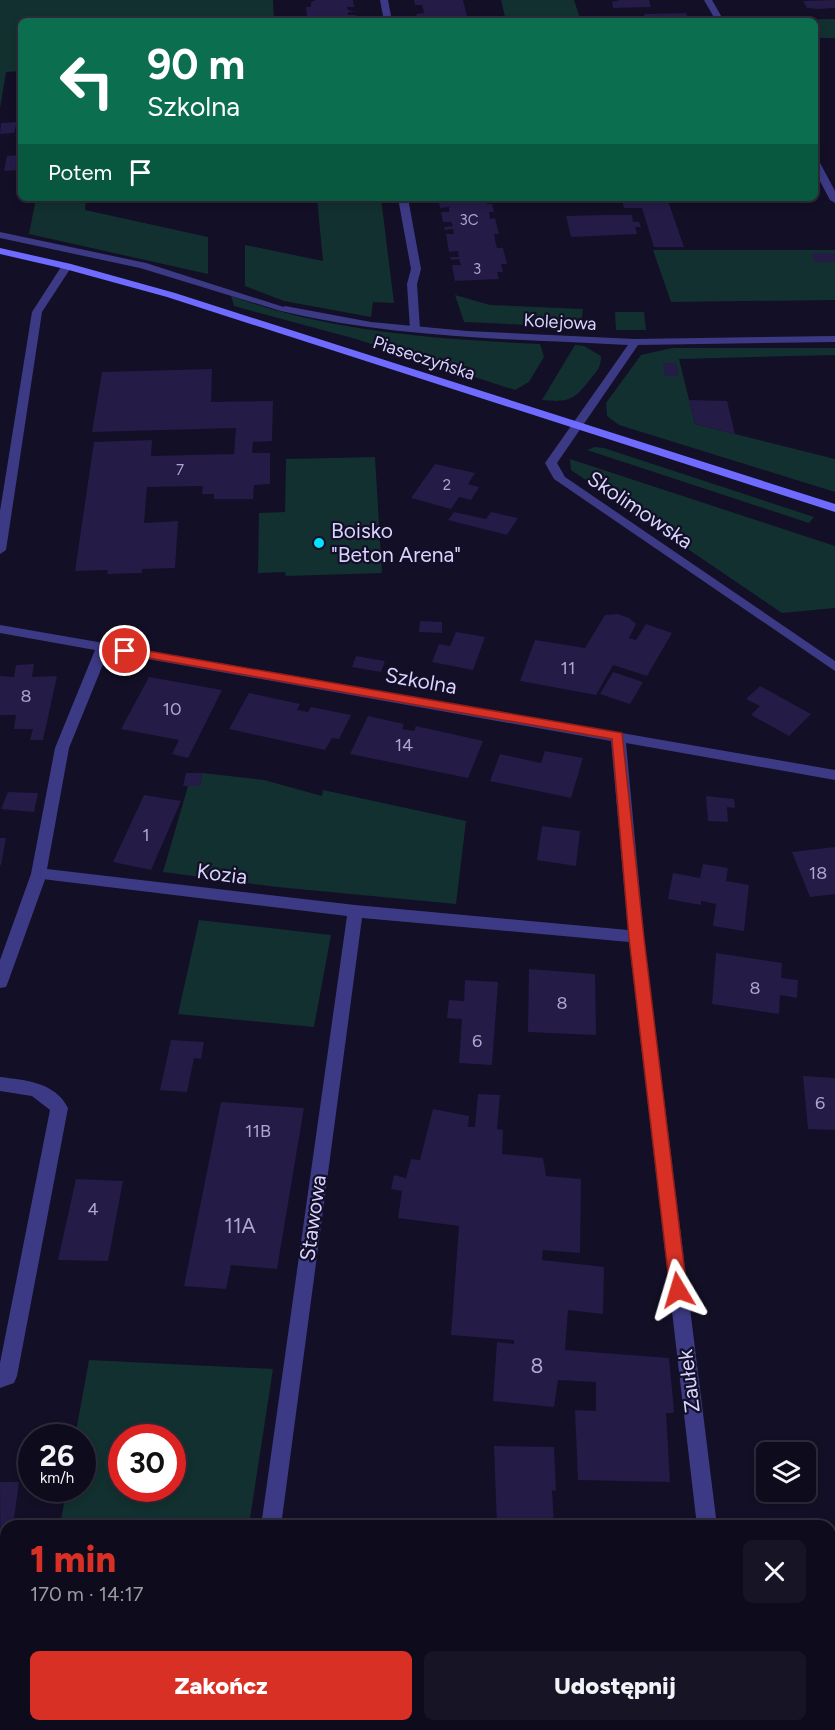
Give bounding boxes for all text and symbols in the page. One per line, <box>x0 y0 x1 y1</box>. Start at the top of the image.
text: 90 m <box>147 39 245 90</box>
icon: left <box>48 42 126 120</box>
text: Szkolna <box>147 90 240 123</box>
icon: arrive <box>124 156 157 189</box>
text: Potem <box>48 159 112 186</box>
house number: 3C <box>460 211 479 229</box>
house number: 3 <box>473 260 481 278</box>
street label: Kolejowa <box>523 309 597 335</box>
street label: Piaseczyńska <box>370 331 478 385</box>
house number: 7 <box>176 461 184 479</box>
street label: Skolimowska <box>583 465 698 554</box>
house number: 2 <box>443 476 451 494</box>
place label: Boisko "Beton Arena" <box>331 518 461 567</box>
marker: Boisko "Beton Arena" <box>312 536 326 550</box>
pin <box>99 625 150 676</box>
icon: arrive <box>108 634 141 667</box>
house number: 11 <box>561 657 575 679</box>
street label: Szkolna <box>383 662 459 699</box>
house number: 8 <box>20 685 32 707</box>
house number: 10 <box>163 698 181 720</box>
house number: 14 <box>395 734 413 756</box>
house number: 1 <box>142 824 150 846</box>
street label: Kozia <box>195 858 249 889</box>
house number: 18 <box>809 862 827 884</box>
house number: 8 <box>749 977 761 999</box>
house number: 8 <box>556 992 568 1014</box>
house number: 6 <box>472 1030 482 1052</box>
house number: 6 <box>815 1092 825 1114</box>
house number: 11B <box>245 1120 271 1142</box>
street label: Stawowa <box>294 1173 331 1262</box>
house number: 4 <box>87 1198 99 1220</box>
house number: 11A <box>224 1213 256 1238</box>
position arrow <box>646 1258 710 1322</box>
street label: Zaułek <box>672 1347 705 1414</box>
house number: 8 <box>531 1353 543 1378</box>
speed limit sign: 30 <box>108 1424 186 1502</box>
text: 26 <box>40 1437 74 1474</box>
map controls <box>756 1442 816 1502</box>
button: layers <box>756 1442 816 1502</box>
text: km/h <box>40 1469 74 1487</box>
text: 1 min <box>30 1538 116 1581</box>
button: close <box>743 1540 806 1603</box>
text: 170 m · 14:17 <box>30 1582 143 1606</box>
button: Zakończ <box>30 1651 412 1720</box>
button: Udostępnij <box>424 1651 806 1720</box>

